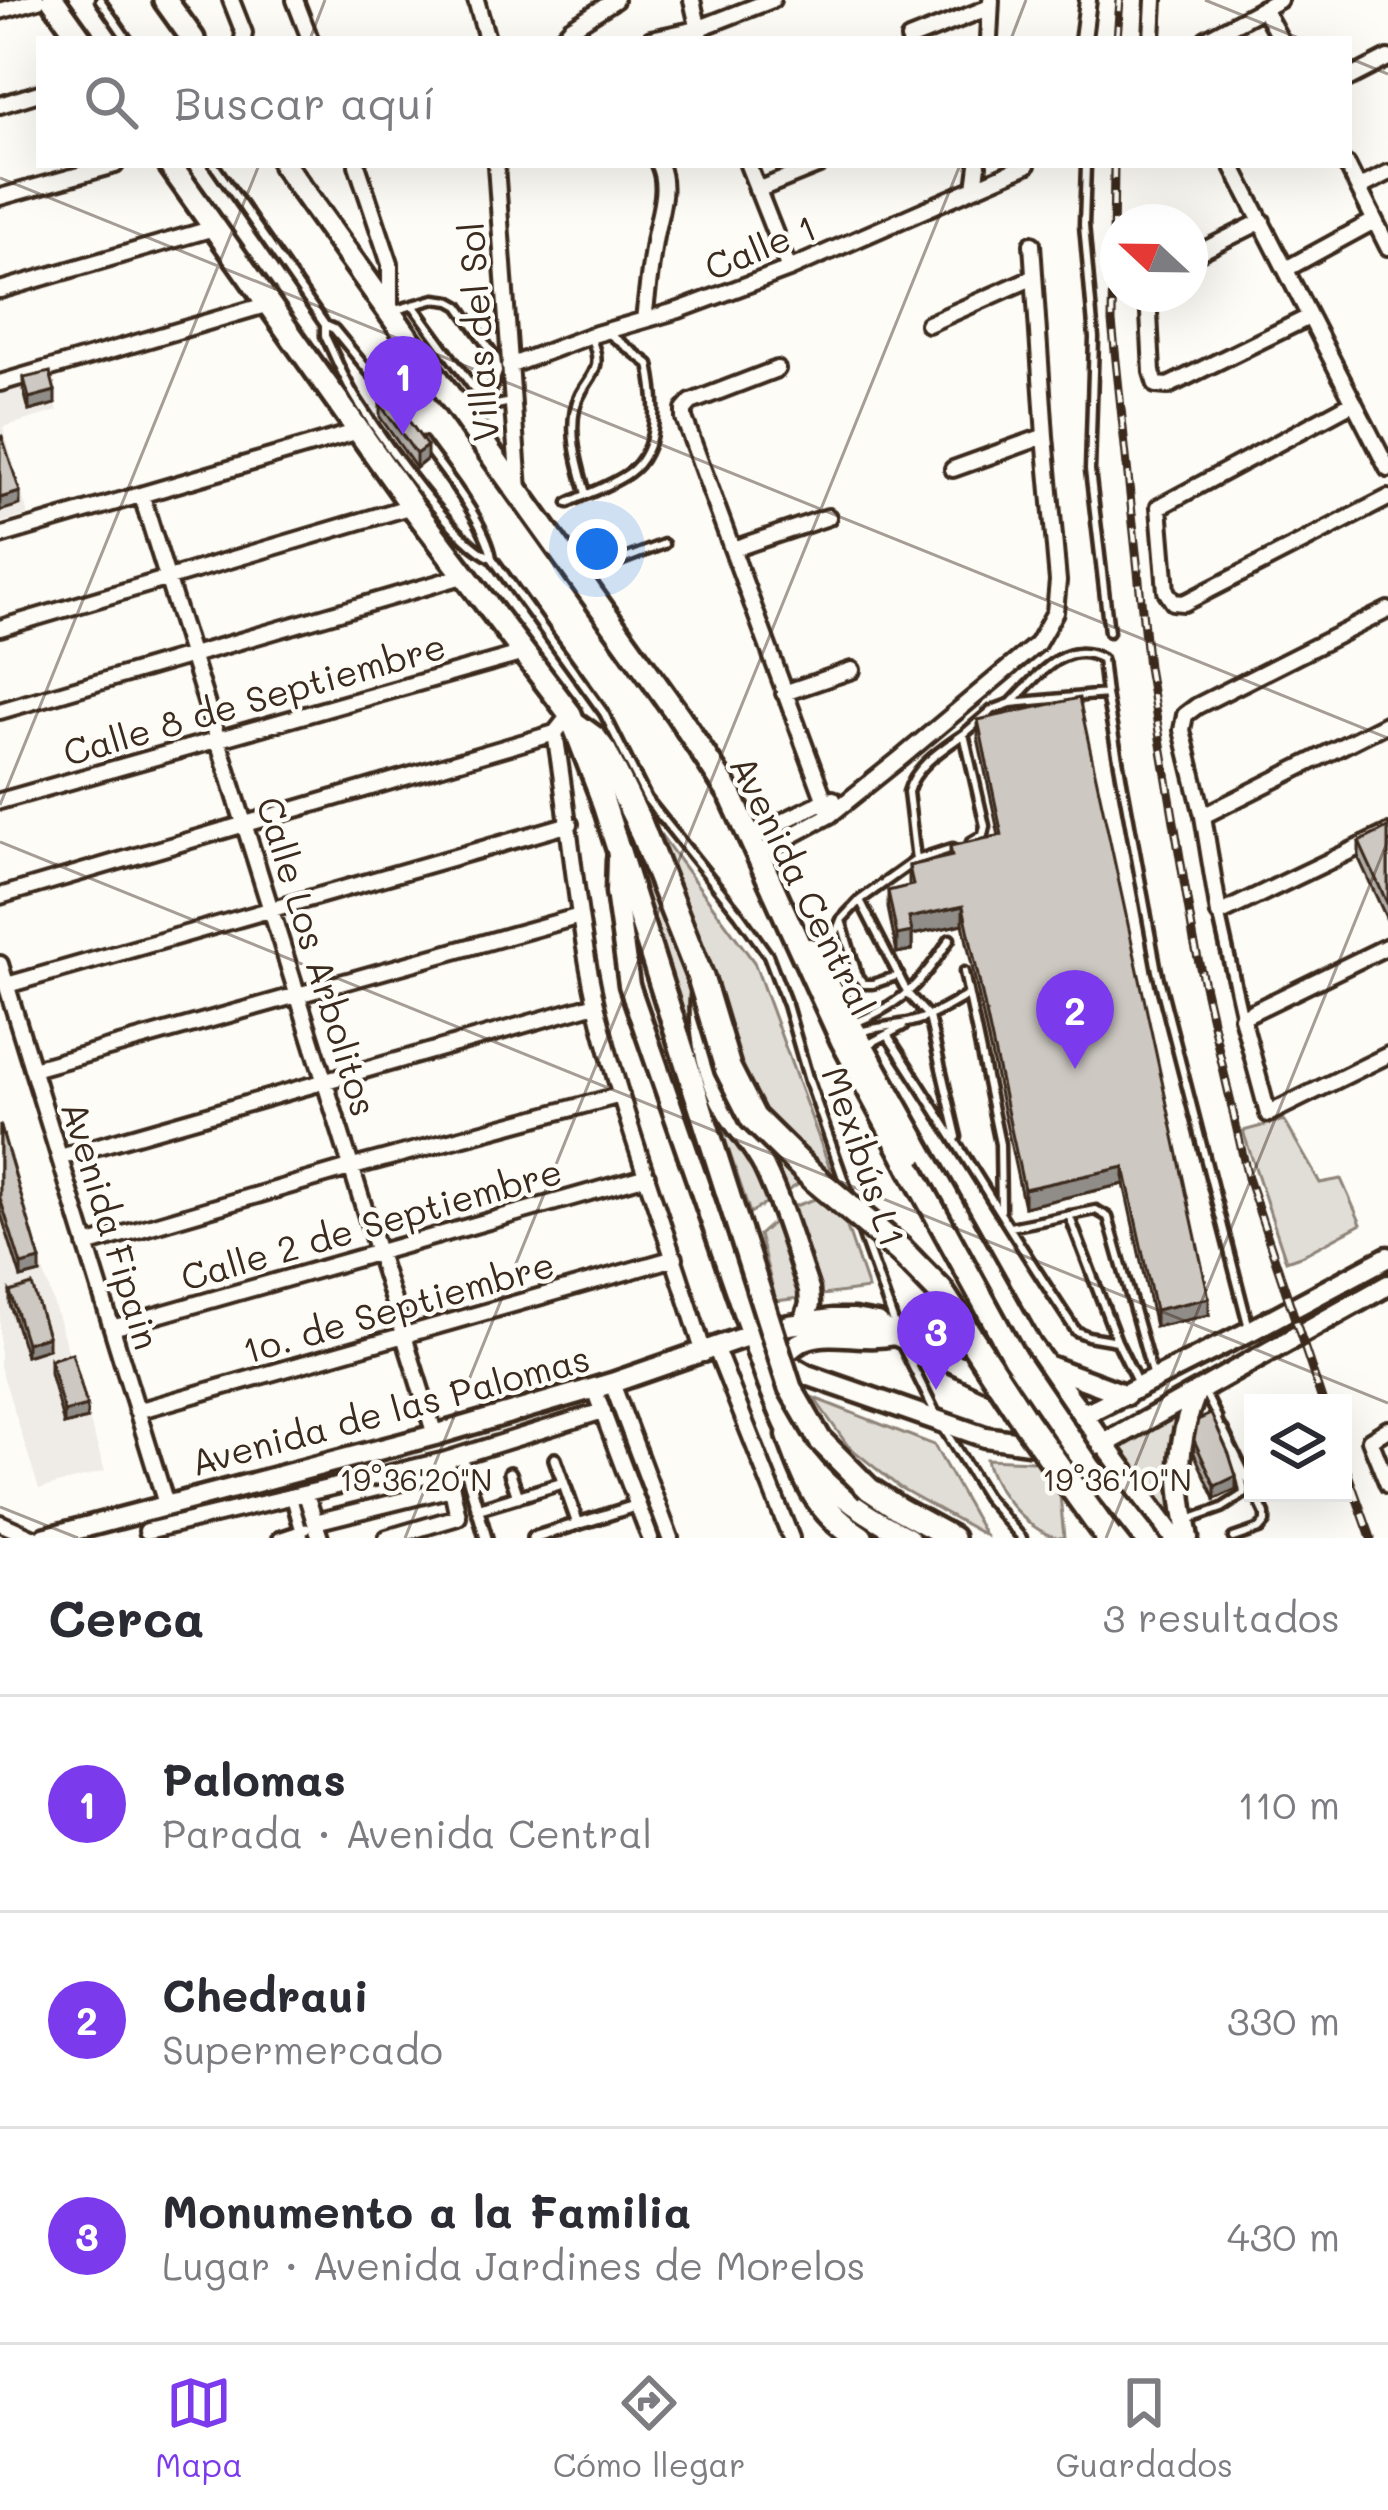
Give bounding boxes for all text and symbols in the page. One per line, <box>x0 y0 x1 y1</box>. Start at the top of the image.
search box <box>36 36 1352 168</box>
icon: search <box>78 69 144 135</box>
text: Buscar aquí <box>174 73 436 131</box>
street label: Calle 1 <box>697 202 823 290</box>
north arrow <box>1100 204 1208 312</box>
street label: Villas del Sol <box>446 221 508 443</box>
pin: 1 <box>364 336 442 435</box>
your location <box>567 519 627 579</box>
street label: Calle 8 de Septiembre <box>57 621 451 775</box>
street label: Avenida Central <box>721 747 887 1023</box>
street label: Calle Los Arbolitos <box>247 791 389 1121</box>
pin: 2 <box>1036 970 1114 1069</box>
street label: Mexibús L1 <box>812 1060 918 1252</box>
street label: Avenida Fipain <box>52 1095 172 1355</box>
street label: Calle 2 de Septiembre <box>175 1146 567 1300</box>
street label: 1o. de Septiembre <box>237 1239 559 1373</box>
pin: 3 <box>897 1291 975 1390</box>
street label: Avenida de las Palomas <box>185 1333 595 1485</box>
map controls <box>1244 1394 1352 1502</box>
button: layers <box>1244 1394 1352 1502</box>
text: 19°36'20"N <box>340 1459 492 1499</box>
text: 19°36'10"N <box>1042 1459 1192 1499</box>
text: Cerca <box>48 1583 205 1650</box>
text: 3 resultados <box>1103 1591 1340 1642</box>
text: Palomas <box>162 1749 346 1807</box>
text: 1 <box>78 1778 96 1829</box>
text: 110 m <box>1238 1778 1340 1829</box>
text: Parada · Avenida Central <box>162 1807 652 1858</box>
text: Chedraui <box>162 1965 369 2023</box>
text: 2 <box>76 1994 98 2045</box>
text: 330 m <box>1227 1994 1340 2045</box>
text: Supermercado <box>162 2023 443 2074</box>
text: Monumento a la Familia <box>162 2181 691 2239</box>
text: 3 <box>75 2210 99 2261</box>
text: 430 m <box>1227 2210 1340 2261</box>
text: Lugar · Avenida Jardines de Morelos <box>162 2239 865 2290</box>
tab: Mapa <box>155 2370 243 2485</box>
tab: Cómo llegar <box>553 2370 745 2485</box>
tab: Guardados <box>1055 2370 1233 2485</box>

